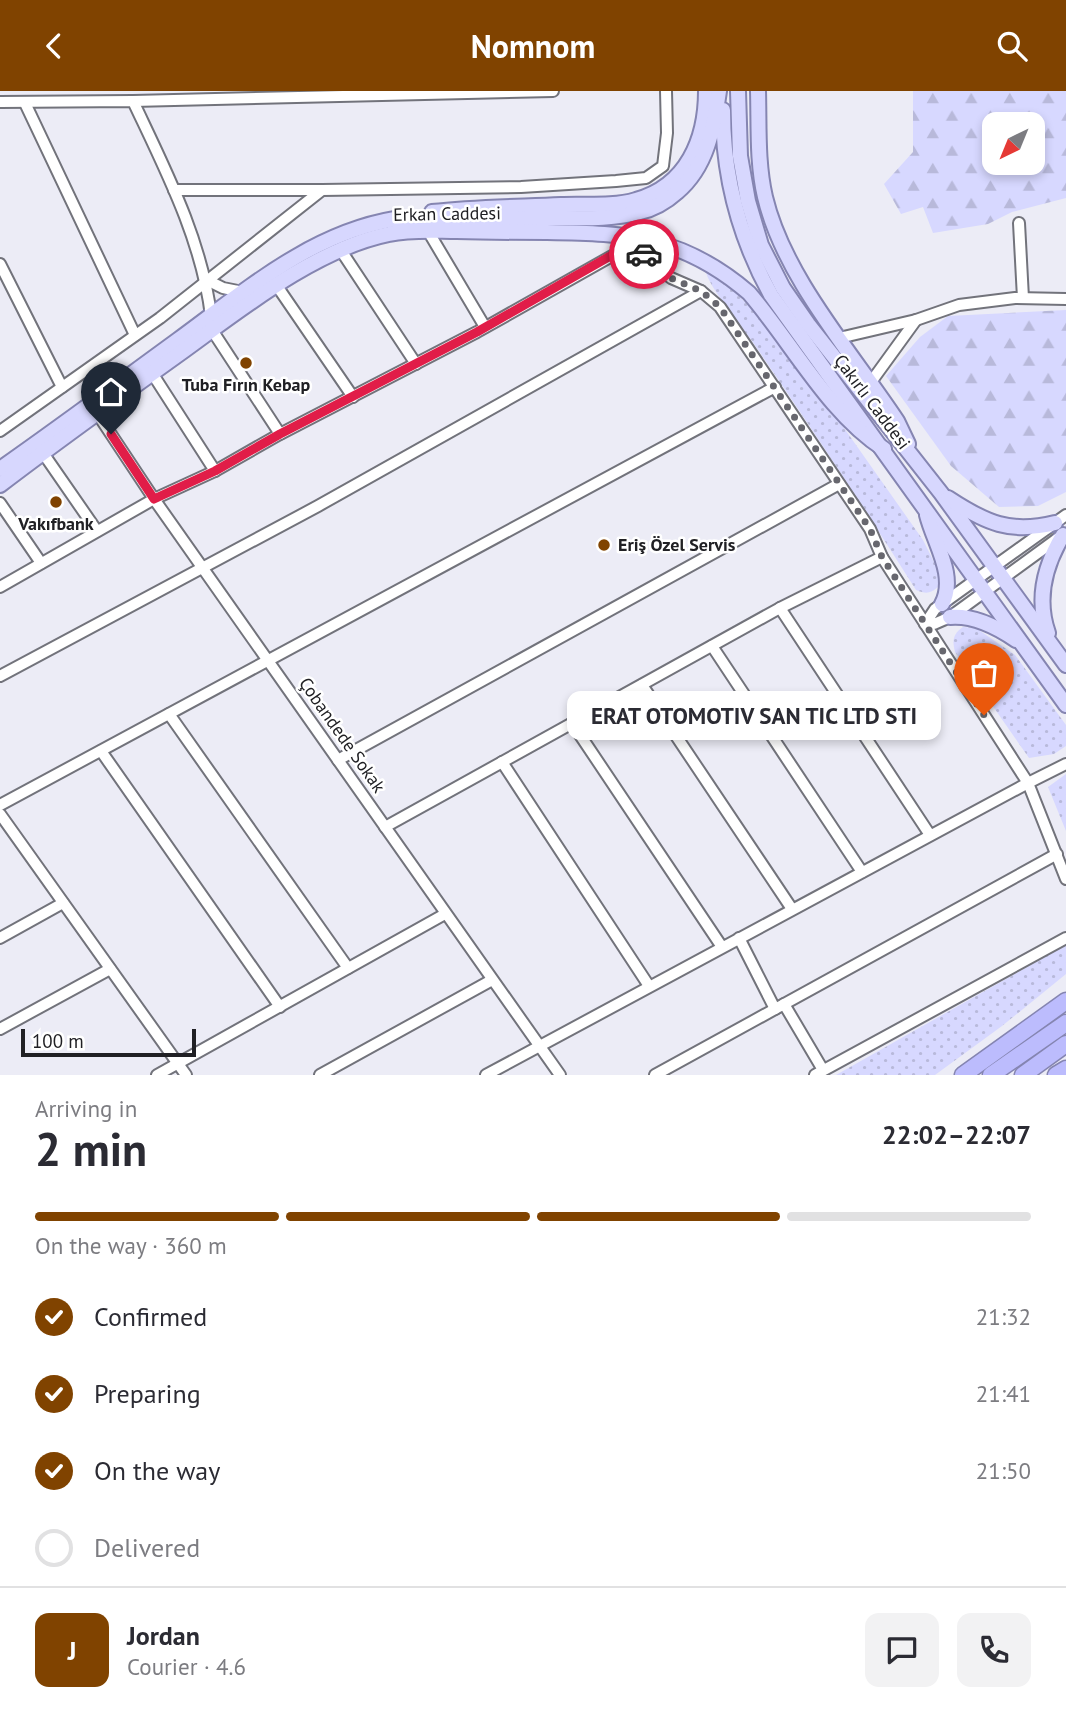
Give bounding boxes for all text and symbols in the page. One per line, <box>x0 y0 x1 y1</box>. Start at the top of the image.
text: Nomnom <box>471 25 595 67</box>
icon: back <box>35 27 73 65</box>
icon: search <box>993 27 1031 65</box>
north arrow <box>982 112 1045 175</box>
map controls <box>982 112 1045 175</box>
street label: Erkan Caddesi <box>393 201 501 226</box>
courier <box>609 219 679 289</box>
icon: car <box>625 235 663 273</box>
street label: Çakırlı Caddesi <box>829 350 916 454</box>
marker: Tuba Fırın Kebap <box>238 355 254 371</box>
pin <box>81 362 141 434</box>
icon: home <box>92 373 130 411</box>
place label: Tuba Fırın Kebap <box>182 373 310 396</box>
marker: Vakıfbank <box>48 494 64 510</box>
place label: Vakıfbank <box>17 512 94 535</box>
place label: Eriş Özel Servis <box>618 533 736 556</box>
marker: Eriş Özel Servis <box>596 537 612 553</box>
pin <box>954 643 1014 715</box>
icon: bag <box>965 654 1003 692</box>
street label: Çobandede Sokak <box>294 673 391 797</box>
callout: ERAT OTOMOTIV SAN TIC LTD STI <box>568 691 942 739</box>
text: ERAT OTOMOTIV SAN TIC LTD STI <box>591 701 917 730</box>
scale bar <box>21 1026 196 1058</box>
text: 100 m <box>32 1029 84 1053</box>
text: Arriving in <box>35 1094 137 1123</box>
text: 22:02–22:07 <box>882 1118 1031 1151</box>
text: 2 min <box>35 1119 147 1179</box>
text: On the way · 360 m <box>35 1231 227 1260</box>
icon: check <box>35 1298 73 1336</box>
text: Confirmed <box>94 1300 207 1333</box>
text: 21:32 <box>976 1302 1031 1331</box>
icon: check <box>35 1375 73 1413</box>
text: Preparing <box>94 1377 201 1410</box>
text: 21:41 <box>976 1379 1031 1408</box>
icon: check <box>35 1452 73 1490</box>
text: On the way <box>94 1454 220 1487</box>
text: 21:50 <box>976 1456 1031 1485</box>
text: Delivered <box>94 1531 200 1564</box>
button: chat <box>865 1613 939 1687</box>
button: phone <box>957 1613 1031 1687</box>
text: Jordan <box>127 1619 200 1652</box>
text: J <box>68 1634 76 1667</box>
text: Courier · 4.6 <box>127 1652 246 1681</box>

